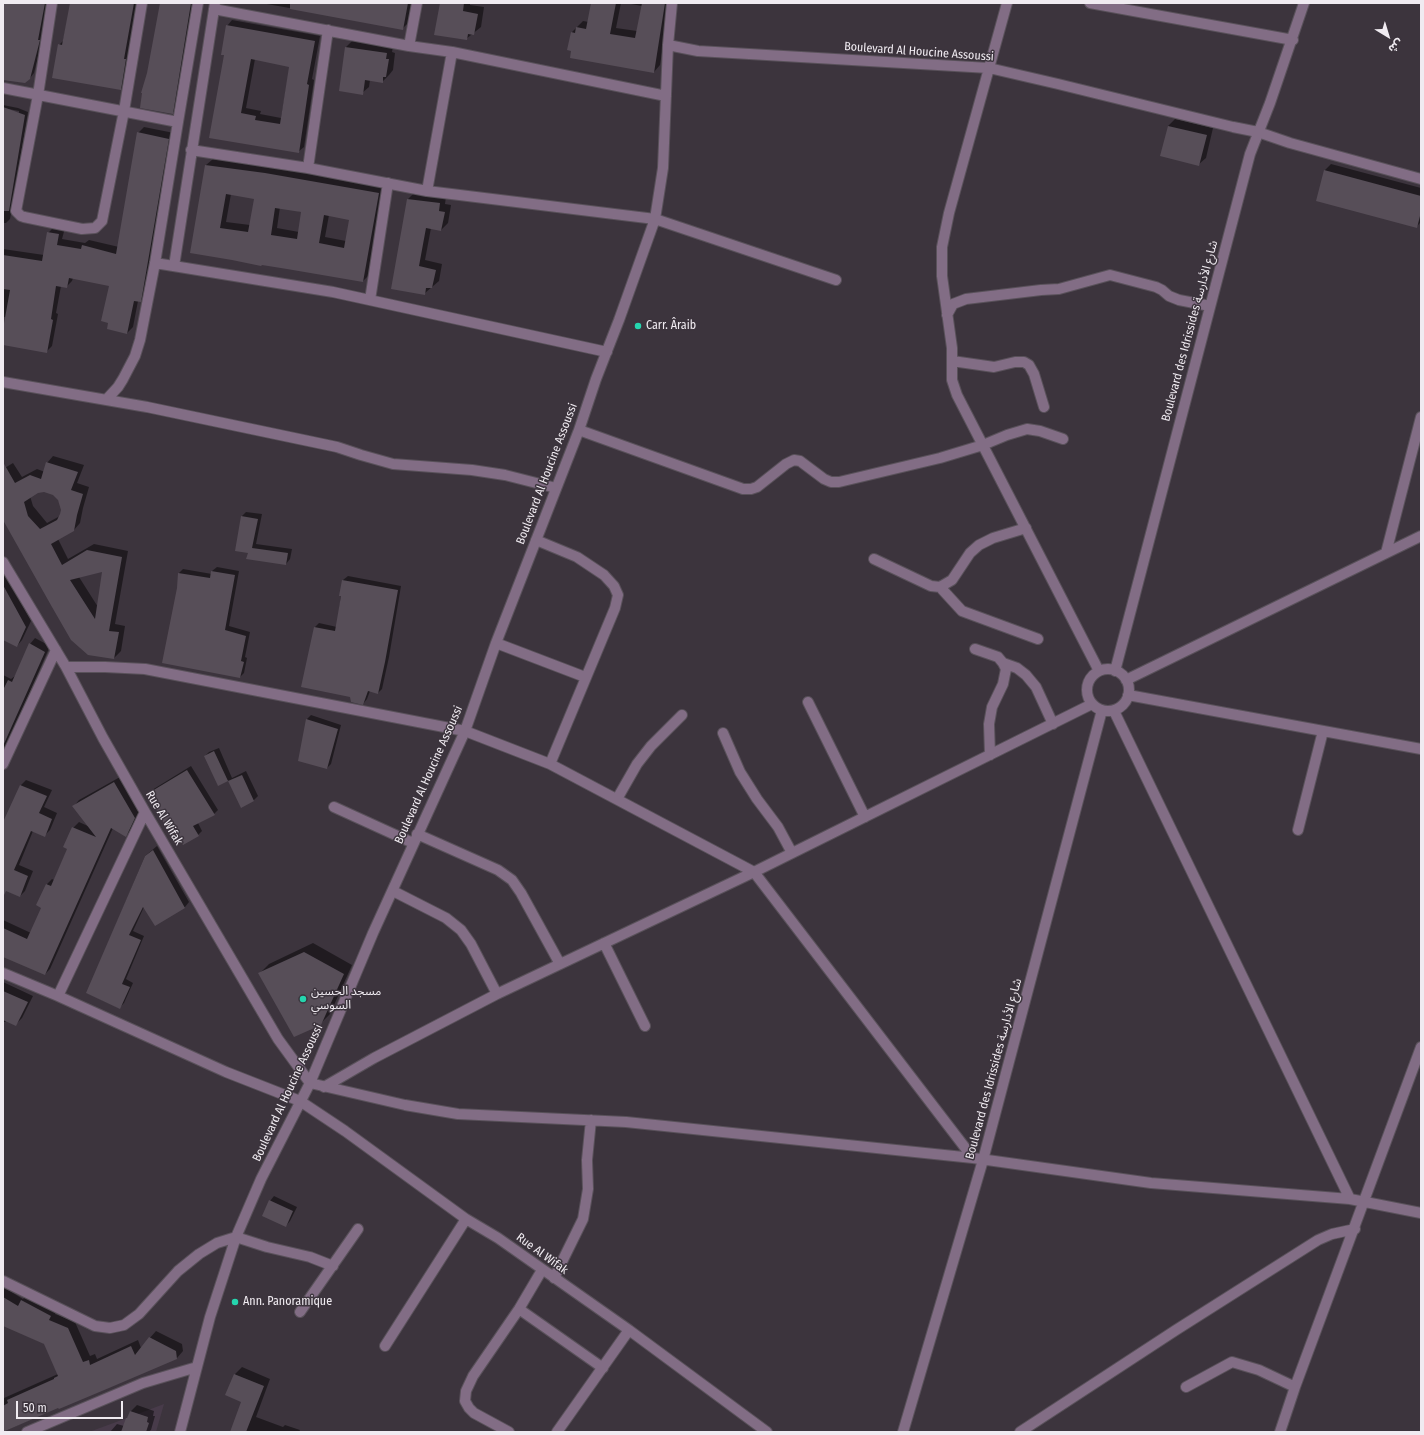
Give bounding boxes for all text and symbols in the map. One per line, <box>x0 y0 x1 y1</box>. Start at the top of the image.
north arrow <box>1368 16 1408 56</box>
text: ش <box>1386 36 1406 56</box>
street label: Boulevard Al Houcine Assoussi <box>844 40 994 64</box>
street label: Boulevard des Idrissides شارع الأدارسة <box>1159 239 1221 423</box>
place label: Carr. Âraib <box>646 319 696 333</box>
marker: Carr. Âraib <box>633 321 643 331</box>
street label: Boulevard Al Houcine Assoussi <box>513 401 581 547</box>
street label: Boulevard Al Houcine Assoussi <box>392 704 466 846</box>
street label: Rue Al Wifak <box>142 788 186 848</box>
street label: Boulevard des Idrissides شارع الأدارسة <box>963 977 1025 1161</box>
place label: مسجد الحسين السوسي <box>311 985 381 1013</box>
marker: مسجد الحسين السوسي <box>298 994 308 1004</box>
street label: Boulevard Al Houcine Assoussi <box>250 1022 326 1164</box>
street label: Rue Al Wifak <box>513 1230 571 1278</box>
place label: Ann. Panoramique <box>243 1295 332 1309</box>
marker: Ann. Panoramique <box>230 1297 240 1307</box>
scale bar <box>18 1393 125 1419</box>
text: 50 m <box>23 1401 47 1415</box>

